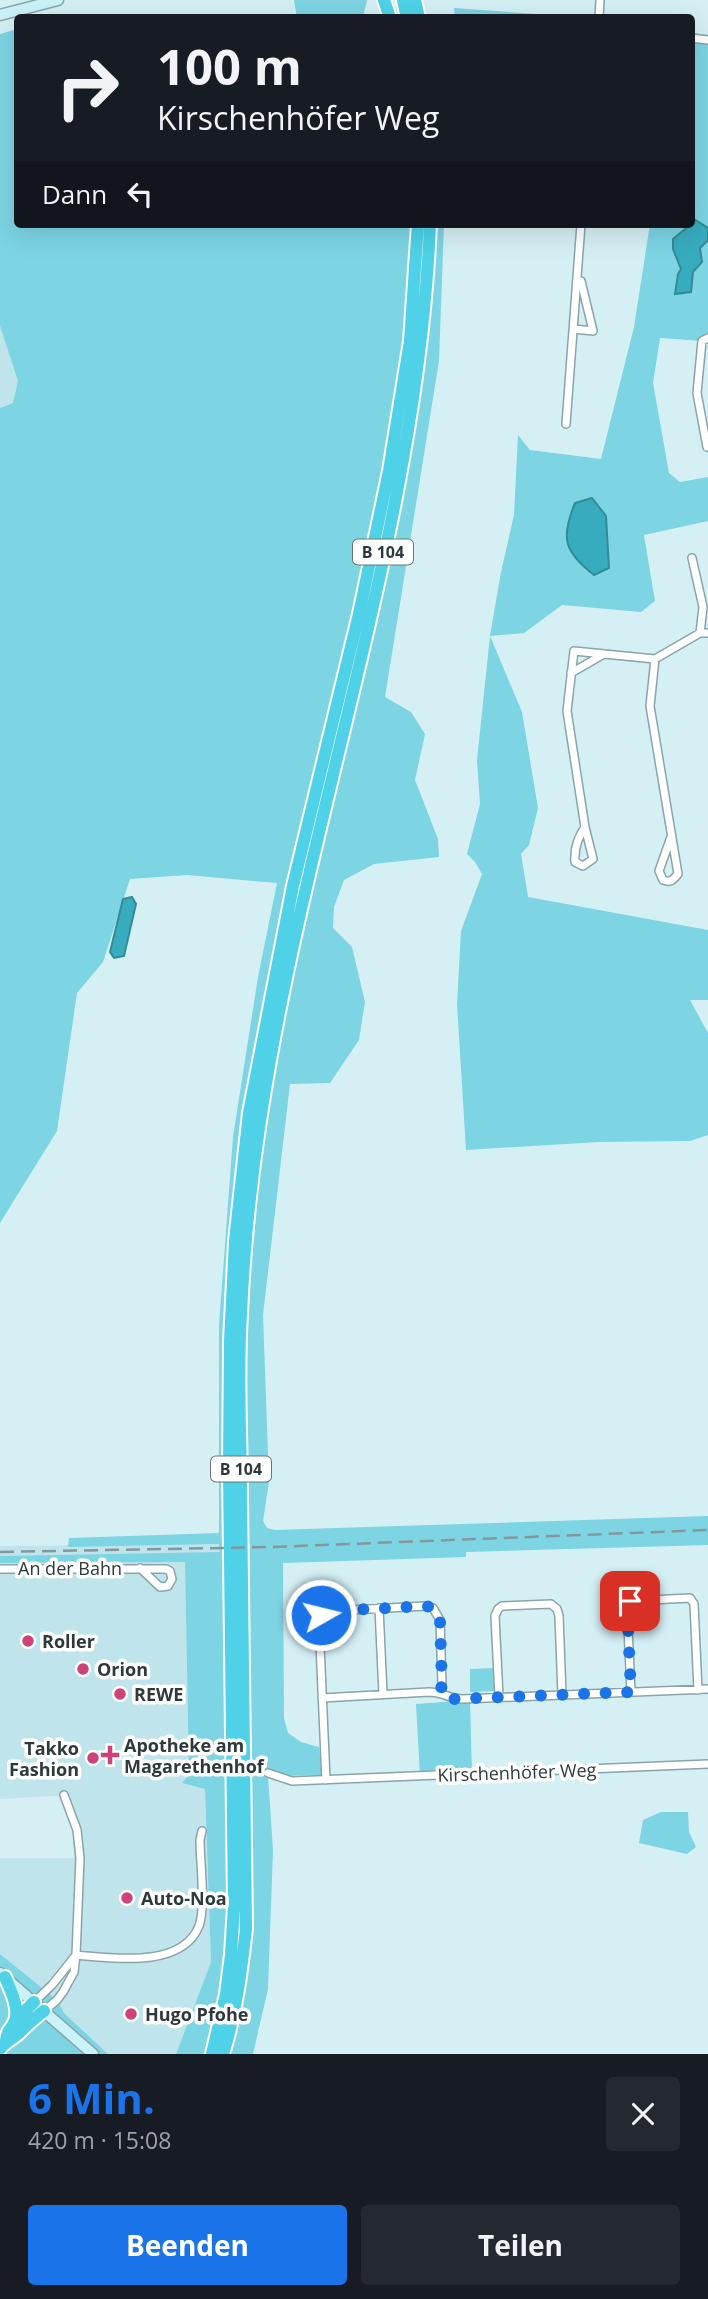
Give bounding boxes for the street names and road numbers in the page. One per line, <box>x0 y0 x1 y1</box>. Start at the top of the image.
road number: B 104 <box>353 540 413 565</box>
road number: B 104 <box>211 1456 271 1482</box>
street label: An der Bahn <box>18 1556 122 1580</box>
street label: Kirschenhöfer Weg <box>437 1757 597 1787</box>

